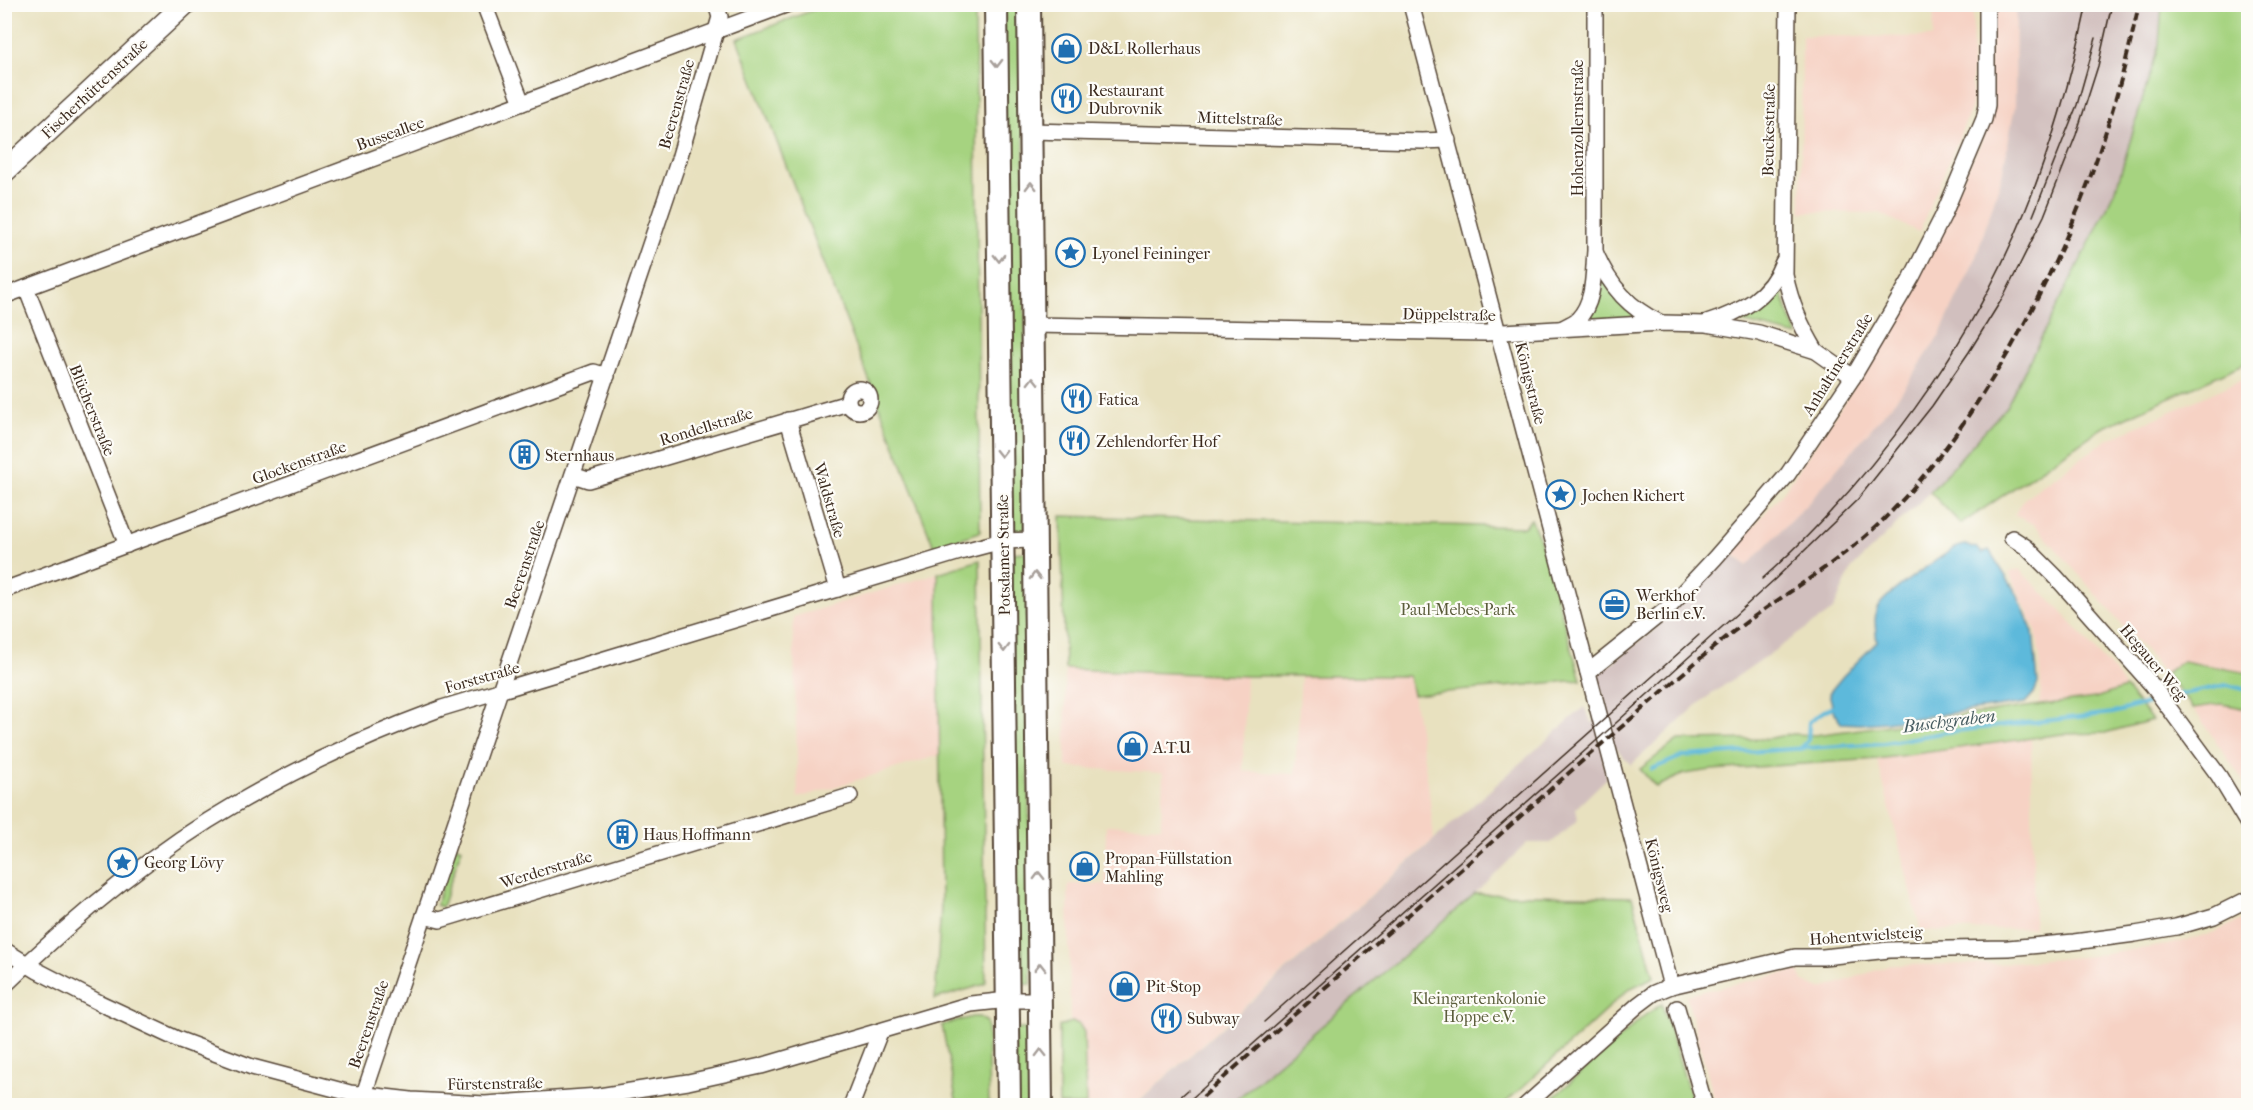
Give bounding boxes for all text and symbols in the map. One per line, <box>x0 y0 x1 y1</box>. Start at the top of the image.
shop icon: D&L Rollerhaus <box>1051 32 1083 64</box>
street label: Fischerhüttenstraße <box>37 34 152 143</box>
place label: D&L Rollerhaus <box>1088 39 1201 58</box>
street label: Beerenstraße <box>655 57 698 151</box>
one-way arrow <box>990 58 1003 67</box>
street label: Hohenzollernstraße <box>1568 59 1587 196</box>
place label: Restaurant Dubrovnik <box>1088 81 1165 118</box>
restaurant icon: Restaurant Dubrovnik <box>1051 83 1083 115</box>
street label: Beuckestraße <box>1758 83 1779 177</box>
street label: Mittelstraße <box>1197 108 1283 129</box>
street label: Busseallee <box>353 112 427 155</box>
one-way arrow <box>1025 182 1037 191</box>
place icon: Lyonel Feininger <box>1055 237 1087 269</box>
place label: Lyonel Feininger <box>1092 244 1210 263</box>
one-way arrow <box>993 253 1005 262</box>
street label: Düppelstraße <box>1402 304 1496 325</box>
street label: Anhaltinerstraße <box>1798 309 1877 420</box>
street label: Königstraße <box>1511 340 1550 426</box>
street label: Blücherstraße <box>66 362 120 459</box>
one-way arrow <box>1027 377 1039 386</box>
restaurant icon: Fatica <box>1061 383 1093 415</box>
place label: Fatica <box>1098 390 1139 409</box>
street label: Rondellstraße <box>657 403 755 450</box>
restaurant icon: Zehlendorfer Hof <box>1059 425 1091 457</box>
place label: Zehlendorfer Hof <box>1096 432 1221 451</box>
street label: Glockenstraße <box>250 437 349 488</box>
building icon: Sternhaus <box>508 439 540 471</box>
place label: Sternhaus <box>545 446 614 465</box>
one-way arrow <box>995 448 1007 457</box>
street label: Waldstraße <box>809 459 849 540</box>
place icon: Jochen Richert <box>1545 479 1577 511</box>
place label: Jochen Richert <box>1580 486 1685 505</box>
street label: Potsdamer Straße <box>993 494 1014 616</box>
street label: Beerenstraße <box>500 517 549 611</box>
one-way arrow <box>1029 572 1042 581</box>
place label: Werkhof Berlin e.V. <box>1635 586 1705 623</box>
office icon: Werkhof Berlin e.V. <box>1599 588 1631 620</box>
park label: Paul-Mebes-Park <box>1401 600 1516 619</box>
street label: Hegauer Weg <box>2116 620 2192 705</box>
one-way arrow <box>997 643 1010 652</box>
street label: Forststraße <box>442 658 522 697</box>
water label: Buschgraben <box>1901 705 1997 738</box>
shop icon: A.T.U <box>1116 731 1148 763</box>
place label: A.T.U <box>1152 738 1192 757</box>
building icon: Haus Hoffmann <box>606 818 638 850</box>
place label: Haus Hoffmann <box>643 825 751 844</box>
street label: Königsweg <box>1641 836 1678 915</box>
place icon: Georg Lövy <box>107 846 139 878</box>
street label: Werderstraße <box>497 846 594 893</box>
place label: Propan-Füllstation Mahling <box>1105 849 1233 886</box>
shop icon: Propan-Füllstation Mahling <box>1068 851 1100 883</box>
place label: Georg Lövy <box>144 853 225 872</box>
one-way arrow <box>1033 872 1045 881</box>
street label: Hohentwielsteig <box>1809 922 1924 949</box>
one-way arrow <box>1034 963 1046 972</box>
shop icon: Pit-Stop <box>1109 970 1141 1002</box>
street label: Beerenstraße <box>344 977 393 1071</box>
place label: Pit-Stop <box>1146 977 1201 996</box>
park label: Kleingartenkolonie Hoppe e.V. <box>1412 989 1546 1026</box>
restaurant icon: Subway <box>1150 1002 1182 1034</box>
place label: Subway <box>1187 1009 1240 1028</box>
one-way arrow <box>1035 1048 1047 1057</box>
street label: Fürstenstraße <box>447 1073 543 1094</box>

